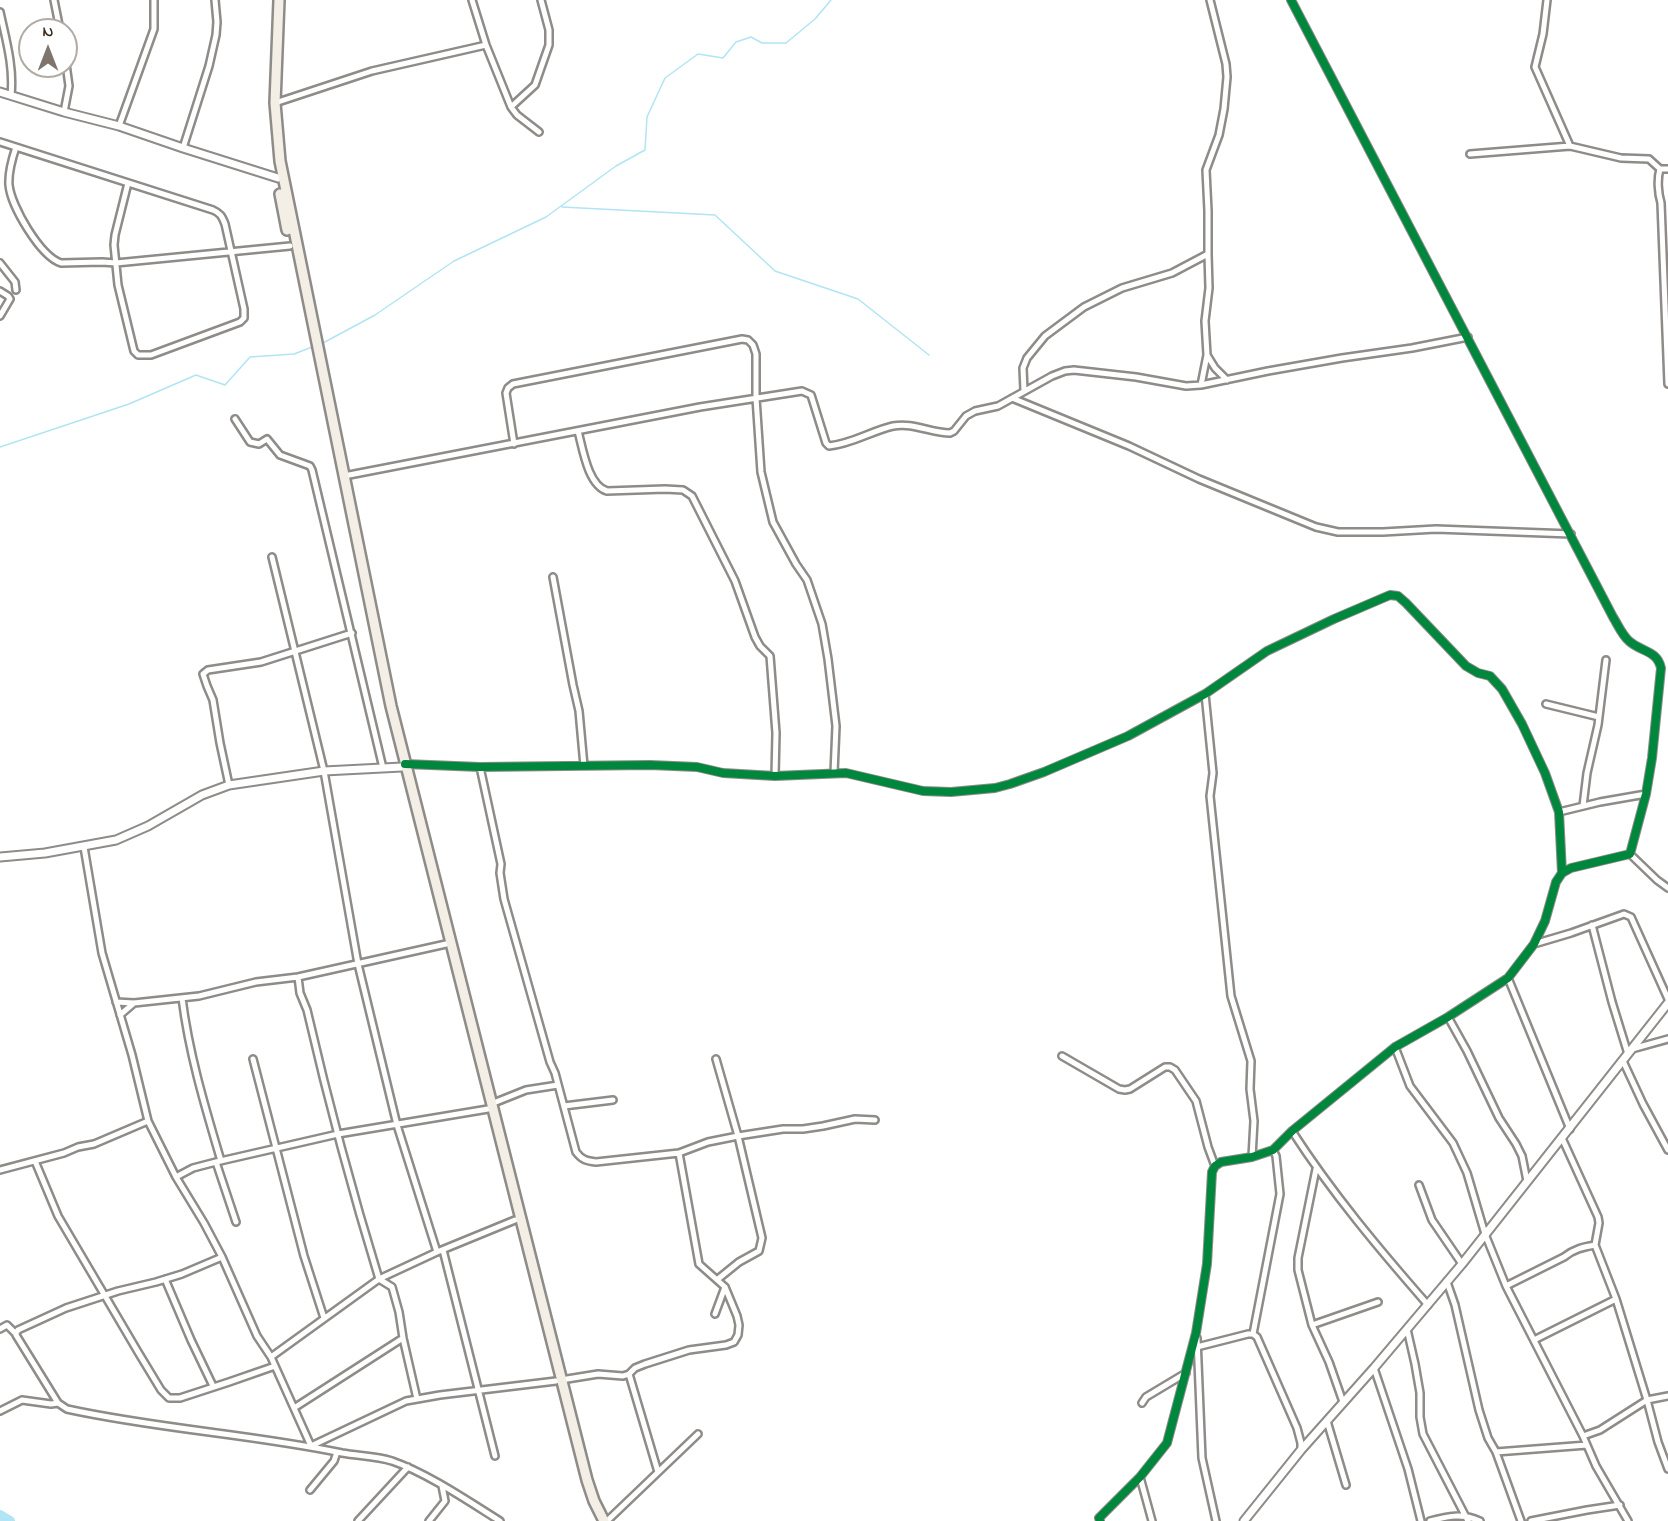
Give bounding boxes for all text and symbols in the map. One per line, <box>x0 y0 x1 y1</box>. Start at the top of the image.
north arrow <box>18 18 78 78</box>
text: N <box>43 20 53 44</box>

